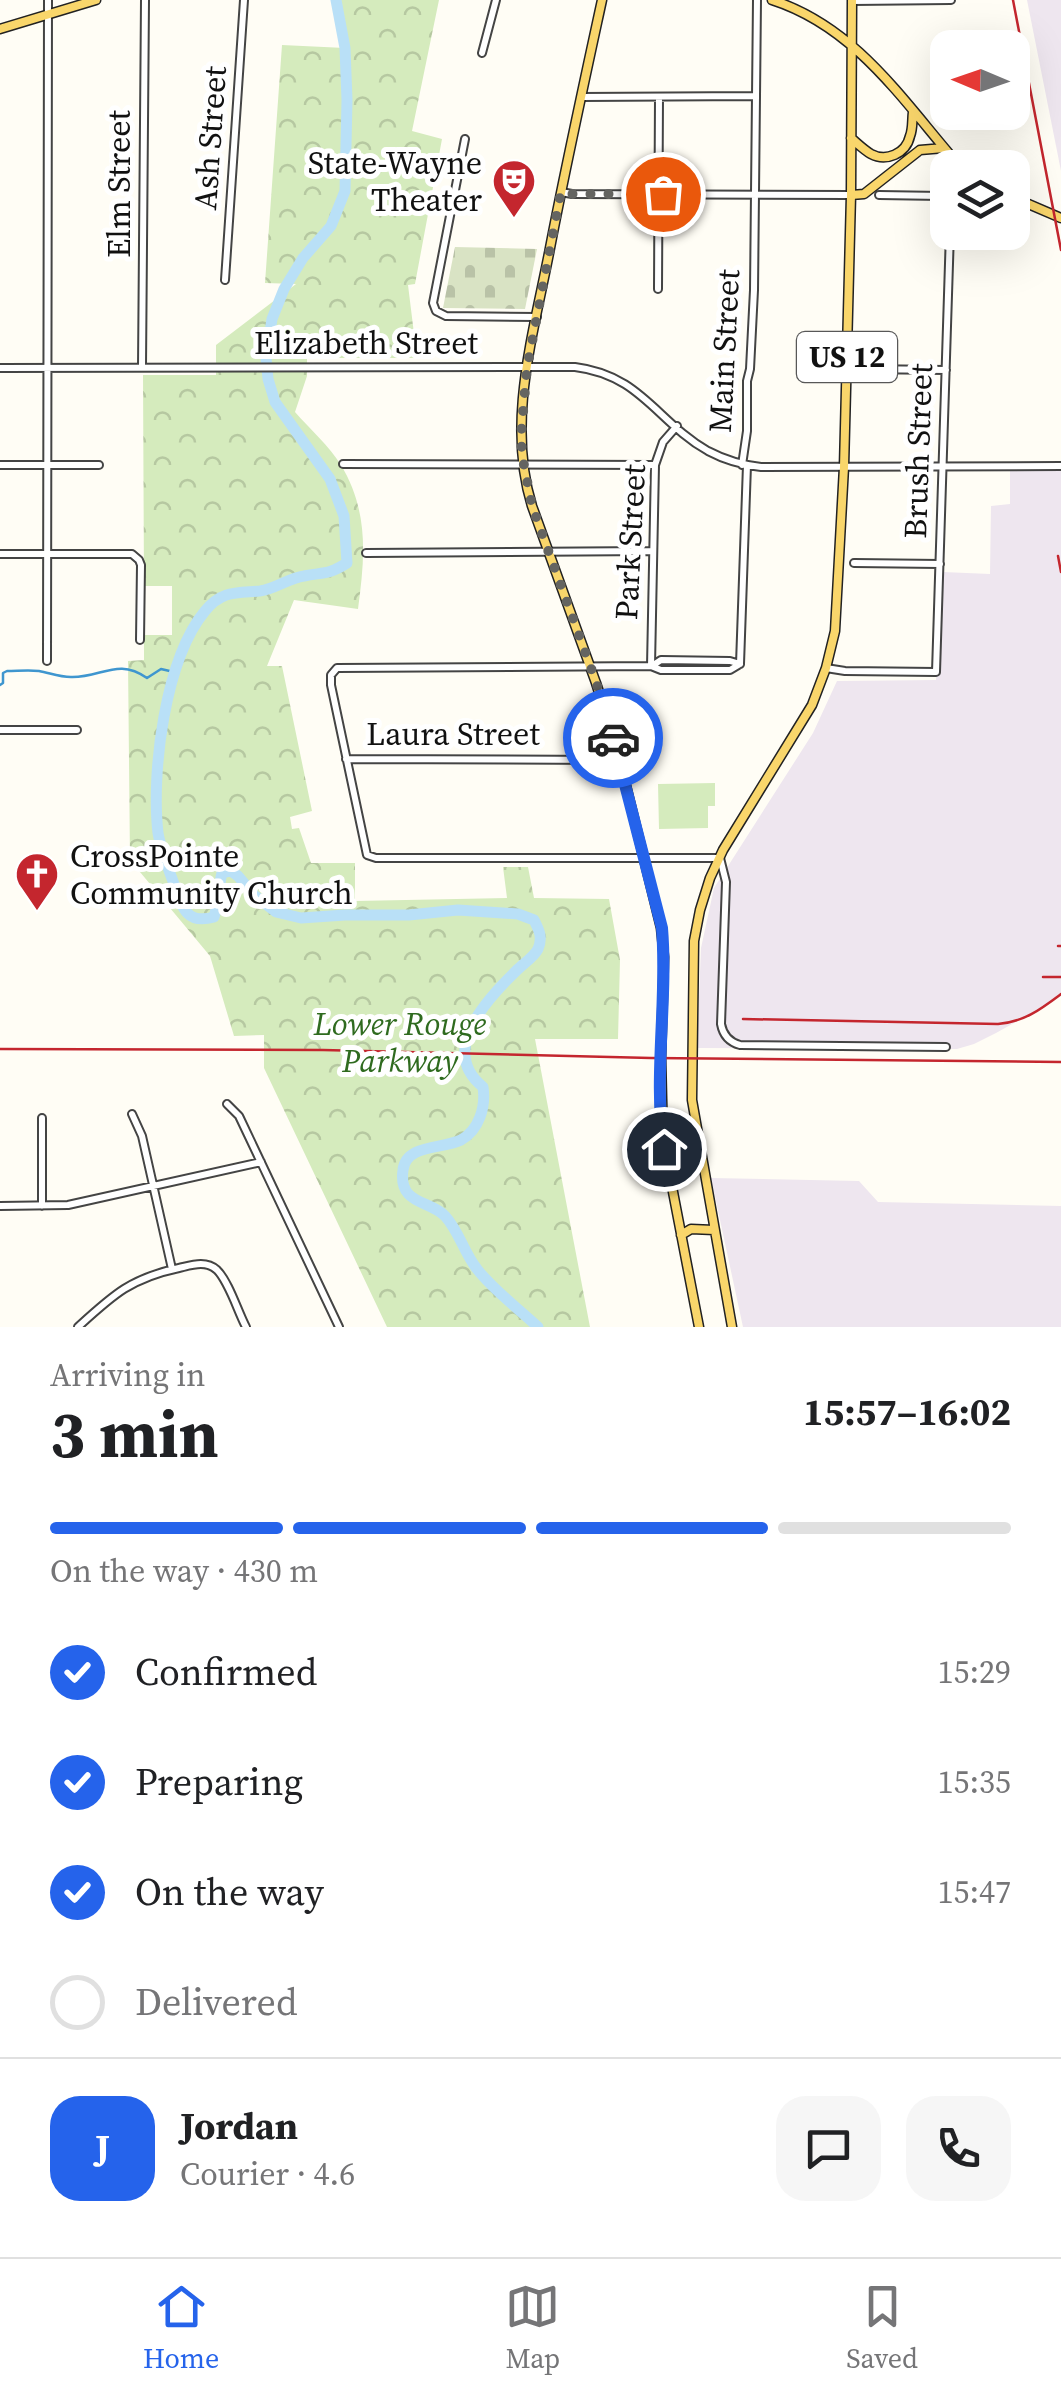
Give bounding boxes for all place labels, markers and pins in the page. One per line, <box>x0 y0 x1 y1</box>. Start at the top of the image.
place label: State-Wayne Theater <box>308 141 482 222</box>
pin <box>621 152 706 237</box>
theatre icon: State-Wayne Theater <box>491 158 537 219</box>
place label: CrossPointe Community Church <box>70 834 353 915</box>
church icon: CrossPointe Community Church <box>14 851 60 912</box>
pin <box>622 1107 707 1192</box>

